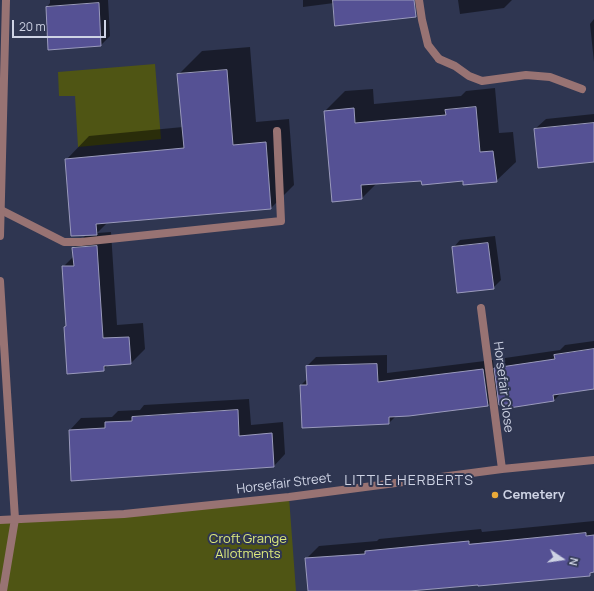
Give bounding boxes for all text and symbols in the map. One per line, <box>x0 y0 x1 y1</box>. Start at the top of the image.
scale bar <box>14 12 108 38</box>
text: 20 m <box>19 18 46 35</box>
street label: Horsefair Close <box>490 341 516 433</box>
street label: Horsefair Street <box>236 470 332 498</box>
district label: LITTLE HERBERTS <box>344 473 474 489</box>
place label: Cemetery <box>503 487 565 503</box>
marker: Cemetery <box>490 490 500 500</box>
park label: Croft Grange Allotments <box>209 531 287 562</box>
north arrow <box>542 539 582 579</box>
text: N <box>566 556 582 567</box>

